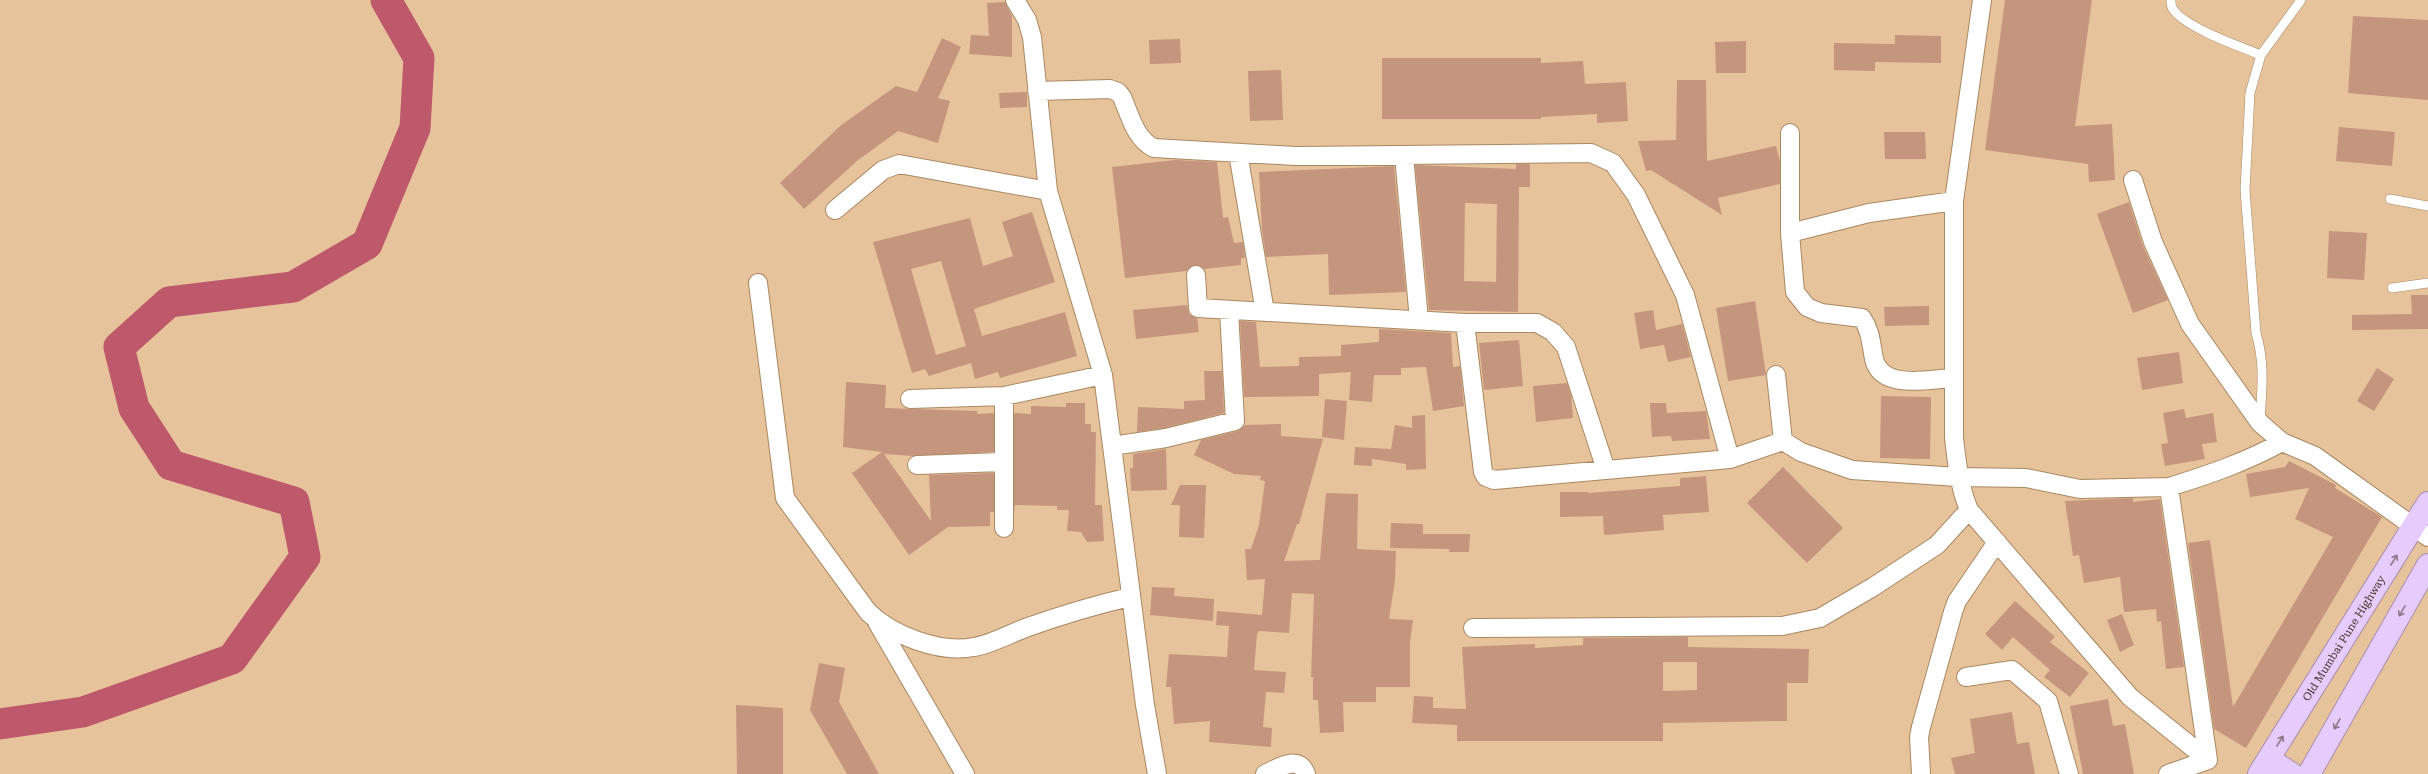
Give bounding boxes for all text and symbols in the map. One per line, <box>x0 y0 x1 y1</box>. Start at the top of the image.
one-way arrow <box>2389 554 2398 565</box>
street label: Old Mumbai Pune Highway <box>2300 573 2388 703</box>
one-way arrow <box>2397 605 2405 617</box>
one-way arrow <box>2333 717 2341 729</box>
one-way arrow <box>2276 736 2284 747</box>

